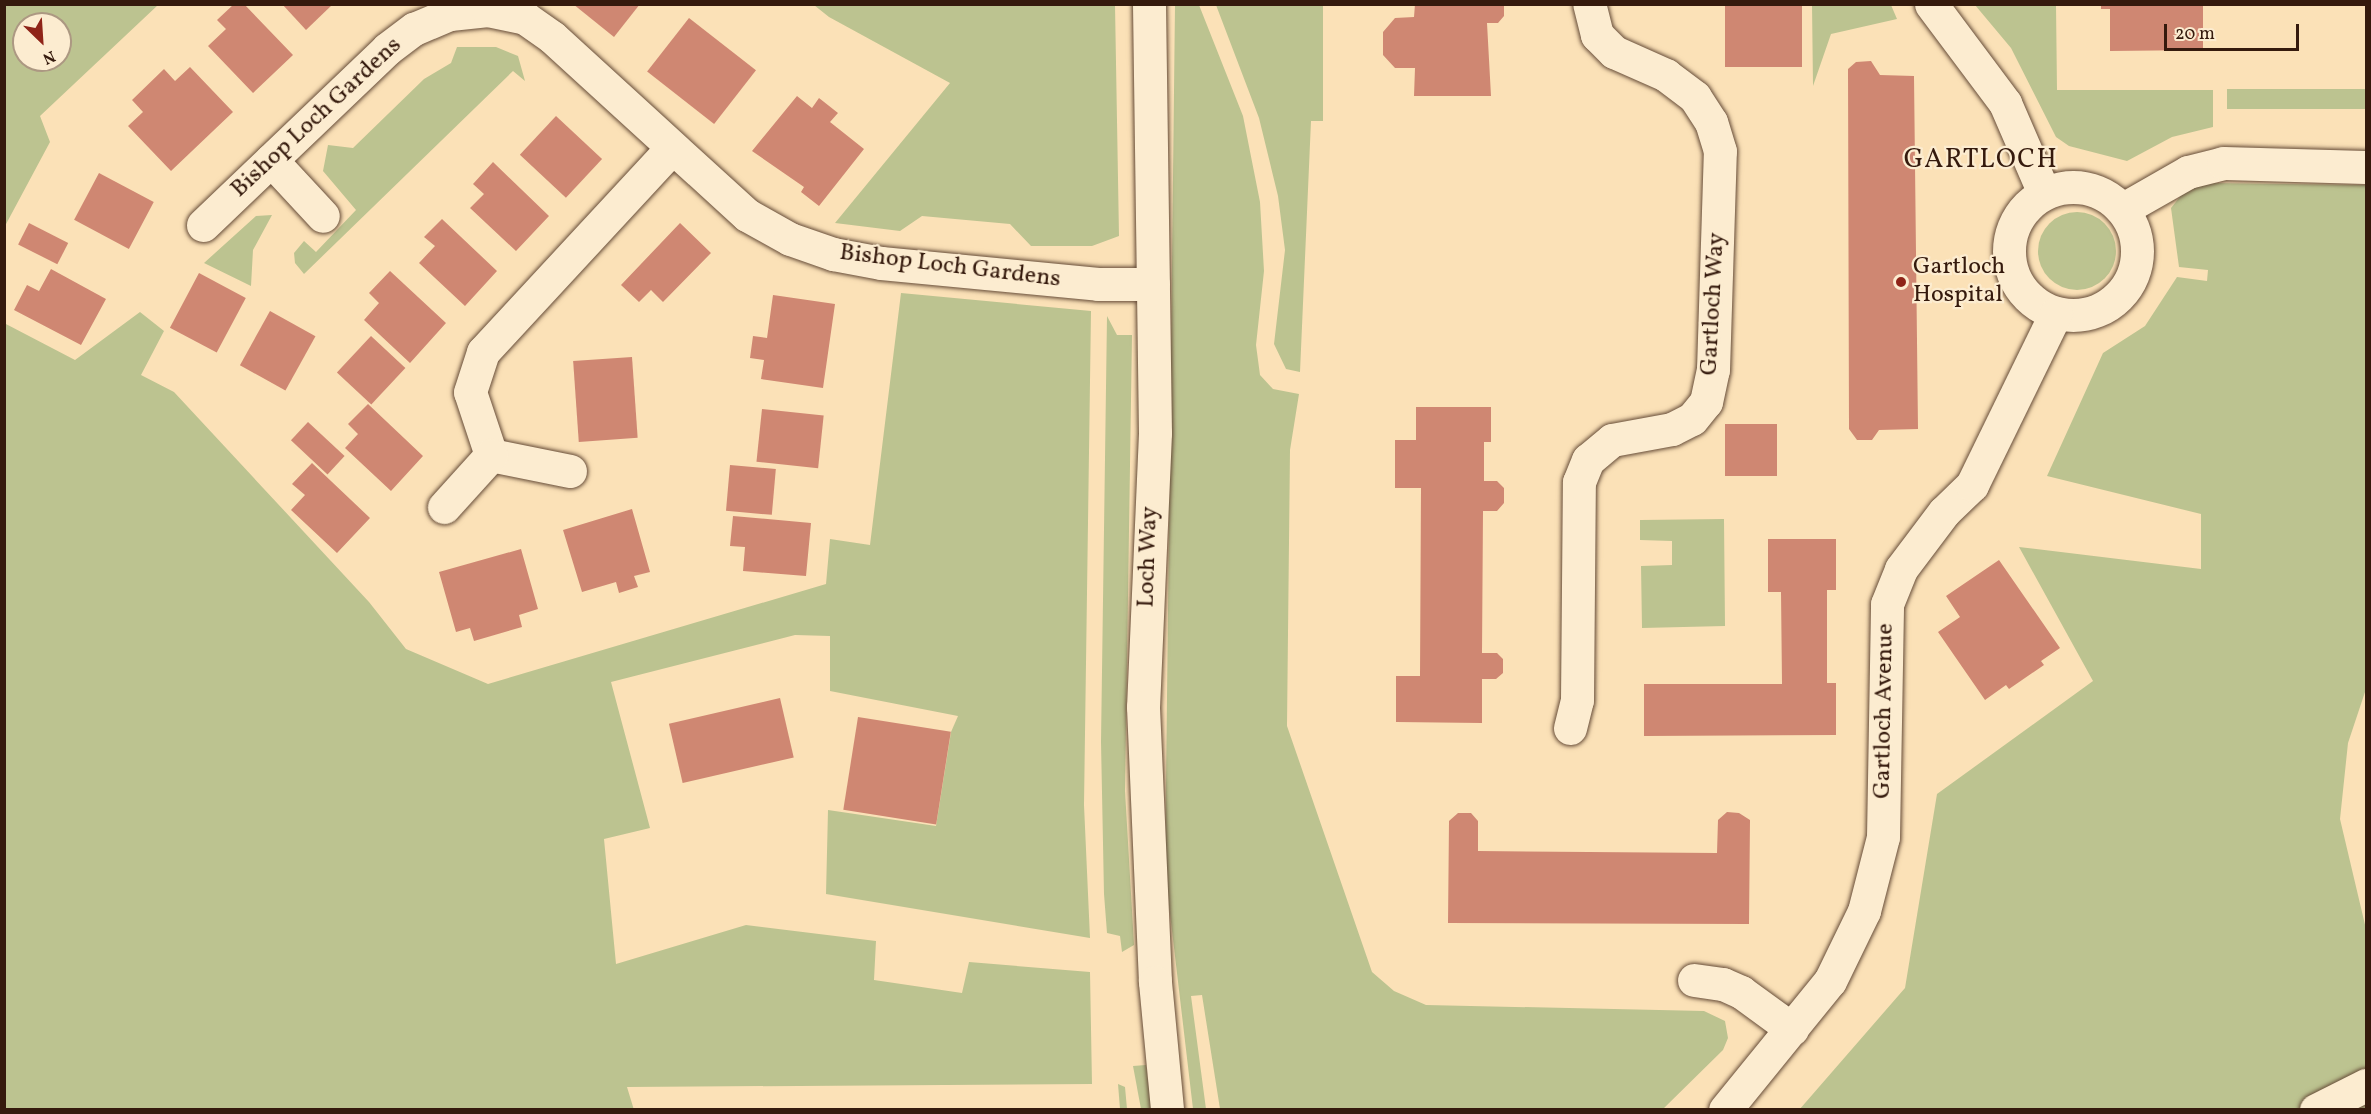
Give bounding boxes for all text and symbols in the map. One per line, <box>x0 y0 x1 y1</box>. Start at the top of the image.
north arrow <box>12 12 72 72</box>
scale bar <box>2167 12 2302 50</box>
text: 20 m <box>2175 22 2215 47</box>
street label: Bishop Loch Gardens <box>226 32 408 204</box>
text: N <box>39 44 59 69</box>
district label: GARTLOCH <box>1904 145 2058 177</box>
street label: Gartloch Way <box>1696 231 1732 377</box>
street label: Bishop Loch Gardens <box>838 239 1062 295</box>
place label: Gartloch Hospital <box>1913 254 2005 310</box>
marker: Gartloch Hospital <box>1894 275 1908 289</box>
street label: Loch Way <box>1133 506 1165 608</box>
street label: Gartloch Avenue <box>1869 623 1901 799</box>

